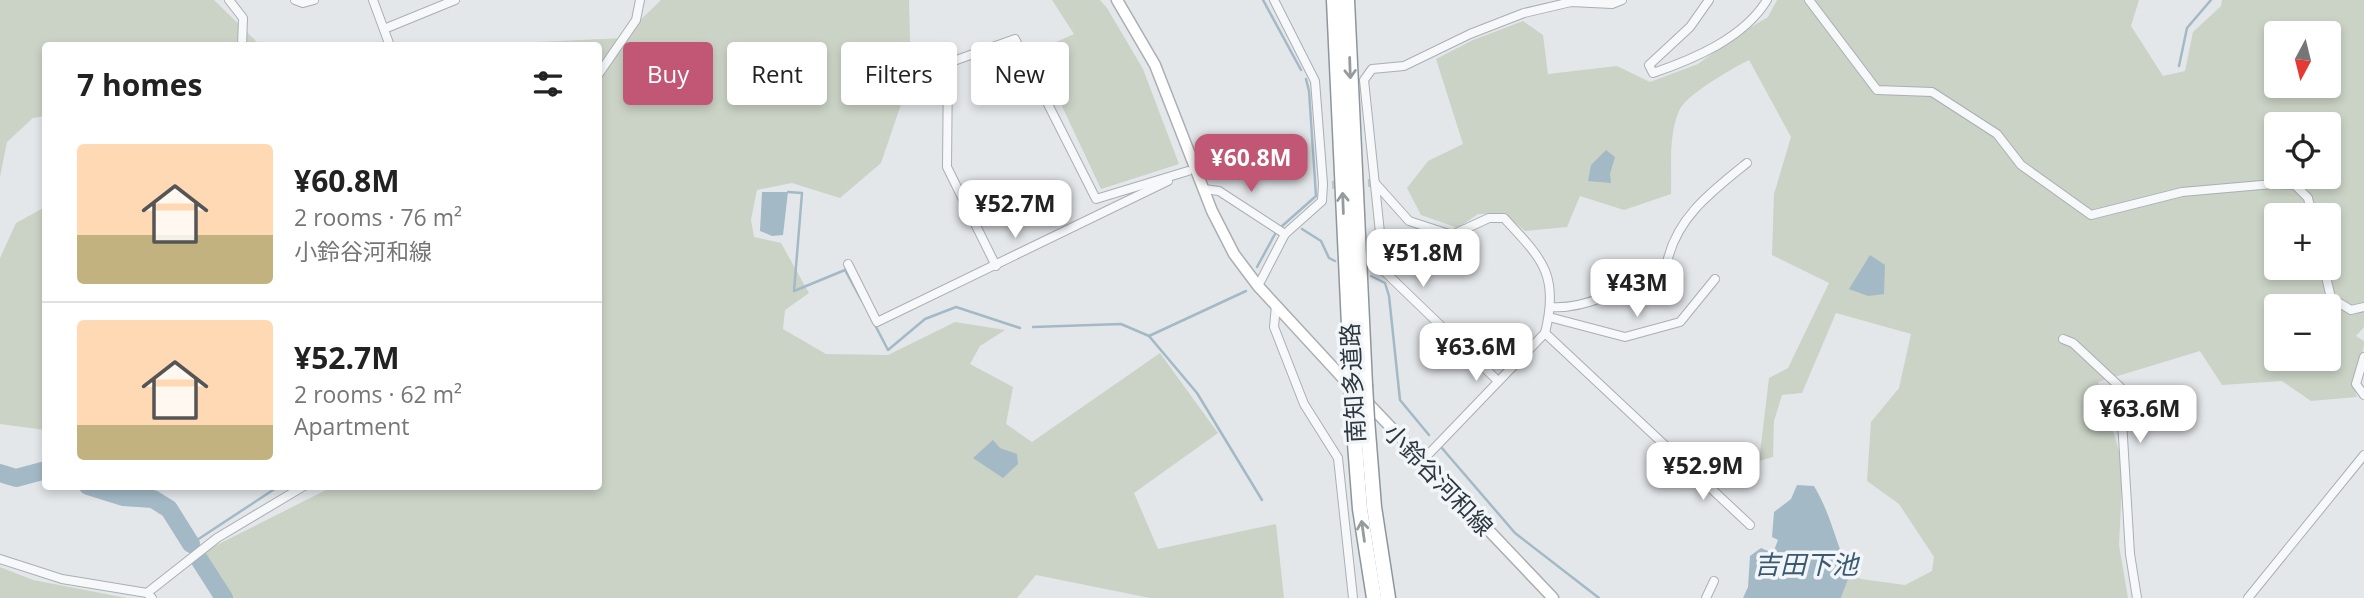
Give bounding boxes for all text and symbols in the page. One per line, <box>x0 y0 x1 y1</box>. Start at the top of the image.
north arrow <box>2264 21 2342 98</box>
map controls <box>2264 21 2341 371</box>
chip: Buy <box>623 42 713 105</box>
chip: Rent <box>727 42 827 105</box>
chip: Filters <box>841 42 957 105</box>
chip: New <box>971 42 1069 105</box>
one-way arrow <box>1344 56 1357 79</box>
text: 7 homes <box>77 64 202 105</box>
icon: filters <box>529 65 567 103</box>
button: locate <box>2264 112 2341 189</box>
pin: ¥60.8M <box>1194 134 1308 194</box>
text: ¥60.8M <box>1211 141 1291 173</box>
text: ¥60.8M <box>294 160 399 201</box>
icon: home <box>133 172 217 256</box>
pin: ¥52.7M <box>958 180 1072 240</box>
text: ¥52.7M <box>975 187 1055 219</box>
one-way arrow <box>1336 192 1350 215</box>
text: 2 rooms · 76 m² <box>294 201 462 233</box>
button: + <box>2264 203 2341 280</box>
pin: ¥51.8M <box>1366 230 1480 289</box>
text: 小鈴谷河和線 <box>294 235 432 267</box>
text: ¥51.8M <box>1383 236 1463 268</box>
pin: ¥43M <box>1596 260 1678 319</box>
text: ¥43M <box>1606 266 1668 298</box>
button: − <box>2264 294 2341 371</box>
street label: 南知多道路 <box>1332 322 1372 444</box>
pin: ¥63.6M <box>1419 324 1533 383</box>
text: ¥63.6M <box>1436 330 1516 362</box>
text: ¥52.7M <box>294 337 399 378</box>
icon: home <box>133 348 217 432</box>
text: 2 rooms · 62 m² <box>294 378 462 410</box>
pin: ¥63.6M <box>2083 386 2197 445</box>
text: ¥63.6M <box>2100 392 2180 424</box>
text: Apartment <box>294 410 410 442</box>
street label: 小鈴谷河和線 <box>1377 416 1501 542</box>
pin: ¥52.9M <box>1646 442 1760 502</box>
text: ¥52.9M <box>1663 449 1743 481</box>
one-way arrow <box>1357 520 1370 542</box>
water label: 吉田下池 <box>1754 546 1861 582</box>

